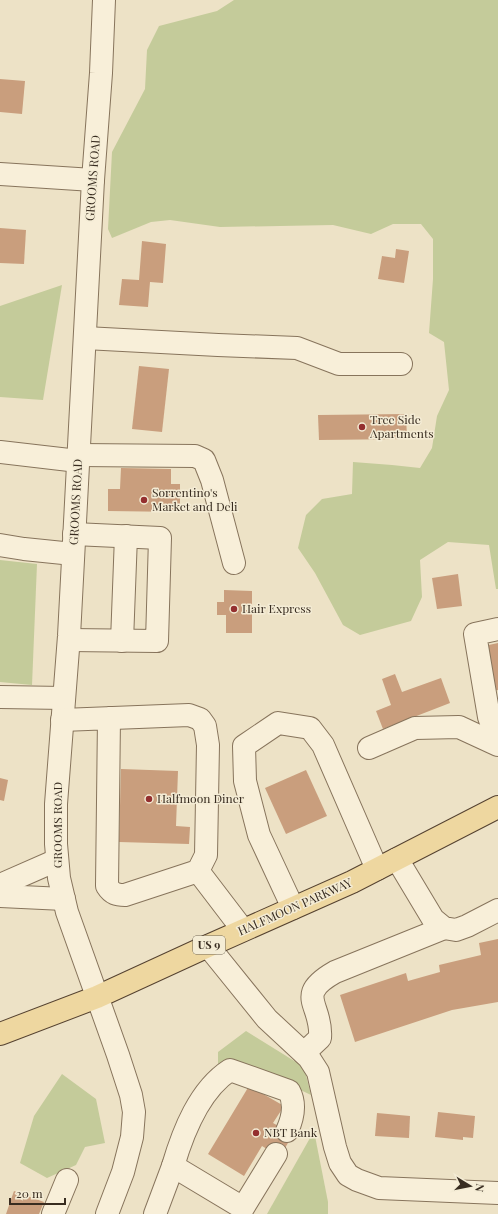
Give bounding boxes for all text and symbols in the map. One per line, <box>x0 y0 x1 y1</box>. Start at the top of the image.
street label: GROOMS ROAD <box>81 134 103 222</box>
place label: Tree Side Apartments <box>369 411 434 441</box>
marker: Tree Side Apartments <box>357 422 367 432</box>
street label: GROOMS ROAD <box>65 458 85 545</box>
place label: Sorrentino's Market and Deli <box>152 484 238 514</box>
marker: Sorrentino's Market and Deli <box>139 495 149 505</box>
place label: Hair Express <box>242 600 311 616</box>
marker: Hair Express <box>229 604 239 614</box>
street label: GROOMS ROAD <box>49 782 65 868</box>
place label: Halfmoon Diner <box>157 790 245 806</box>
marker: Halfmoon Diner <box>144 794 154 804</box>
street label: HALFMOON PARKWAY <box>235 873 355 939</box>
road number: US 9 <box>193 936 225 954</box>
place label: NBT Bank <box>264 1124 318 1140</box>
marker: NBT Bank <box>251 1128 261 1138</box>
north arrow <box>450 1166 490 1206</box>
scale bar <box>10 1180 65 1206</box>
text: N <box>472 1183 488 1193</box>
text: 20 m <box>16 1185 43 1201</box>

